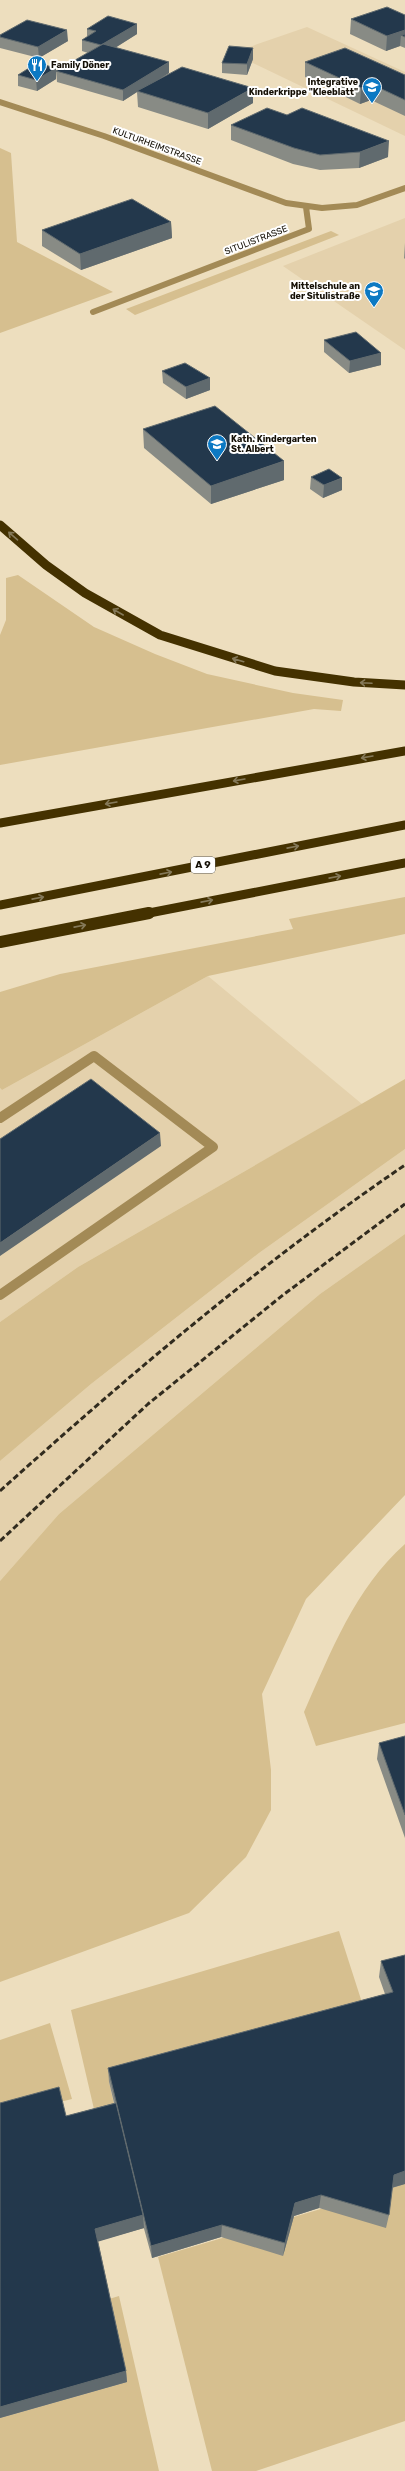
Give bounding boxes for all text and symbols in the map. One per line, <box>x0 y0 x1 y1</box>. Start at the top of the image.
restaurant icon: Family Döner <box>26 54 48 82</box>
place label: Family Döner <box>51 60 109 70</box>
school or university icon: Integrative Kinderkrippe "Kleeblatt" <box>361 76 383 104</box>
place label: Integrative Kinderkrippe "Kleeblatt" <box>249 77 359 97</box>
street label: KULTURHEIMSTRASSE <box>111 125 203 167</box>
street label: SITULISTRASSE <box>223 223 289 257</box>
school or university icon: Mittelschule an der Situlistraße <box>363 280 385 308</box>
place label: Mittelschule an der Situlistraße <box>290 281 361 301</box>
school or university icon: Kath. Kindergarten St. Albert <box>206 433 228 461</box>
place label: Kath. Kindergarten St. Albert <box>231 434 317 454</box>
one-way arrow <box>8 532 18 541</box>
one-way arrow <box>112 608 124 616</box>
one-way arrow <box>232 656 245 663</box>
one-way arrow <box>360 679 373 686</box>
one-way arrow <box>361 754 374 762</box>
one-way arrow <box>233 777 246 785</box>
one-way arrow <box>105 799 118 807</box>
one-way arrow <box>286 843 299 851</box>
road number: A 9 <box>191 857 215 873</box>
one-way arrow <box>159 868 172 876</box>
one-way arrow <box>328 872 341 880</box>
one-way arrow <box>31 893 44 901</box>
one-way arrow <box>200 897 213 905</box>
one-way arrow <box>73 922 86 930</box>

